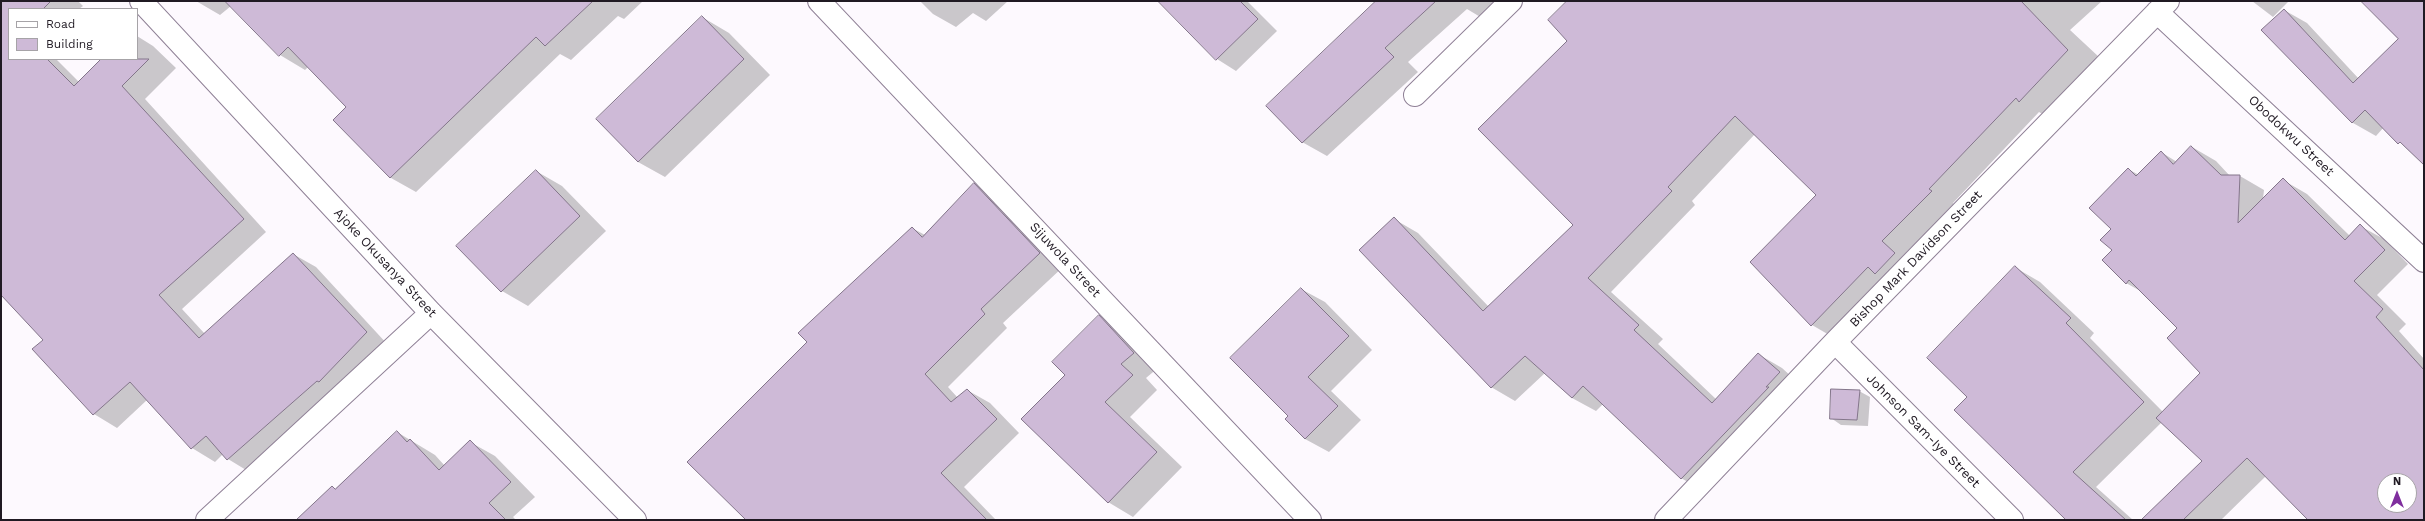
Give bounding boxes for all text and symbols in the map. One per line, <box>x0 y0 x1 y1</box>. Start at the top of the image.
legend <box>8 8 138 60</box>
text: Road <box>46 17 75 31</box>
text: Building <box>46 37 93 51</box>
street label: Obodokwu Street <box>2245 92 2337 180</box>
street label: Bishop Mark Davidson Street <box>1847 187 1985 331</box>
street label: Ajoke Okusanya Street <box>330 205 440 321</box>
street label: Sijuwola Street <box>1026 219 1104 301</box>
street label: Johnson Sam-Iye Street <box>1863 371 1983 491</box>
north arrow <box>2377 473 2417 513</box>
text: N <box>2393 475 2401 488</box>

